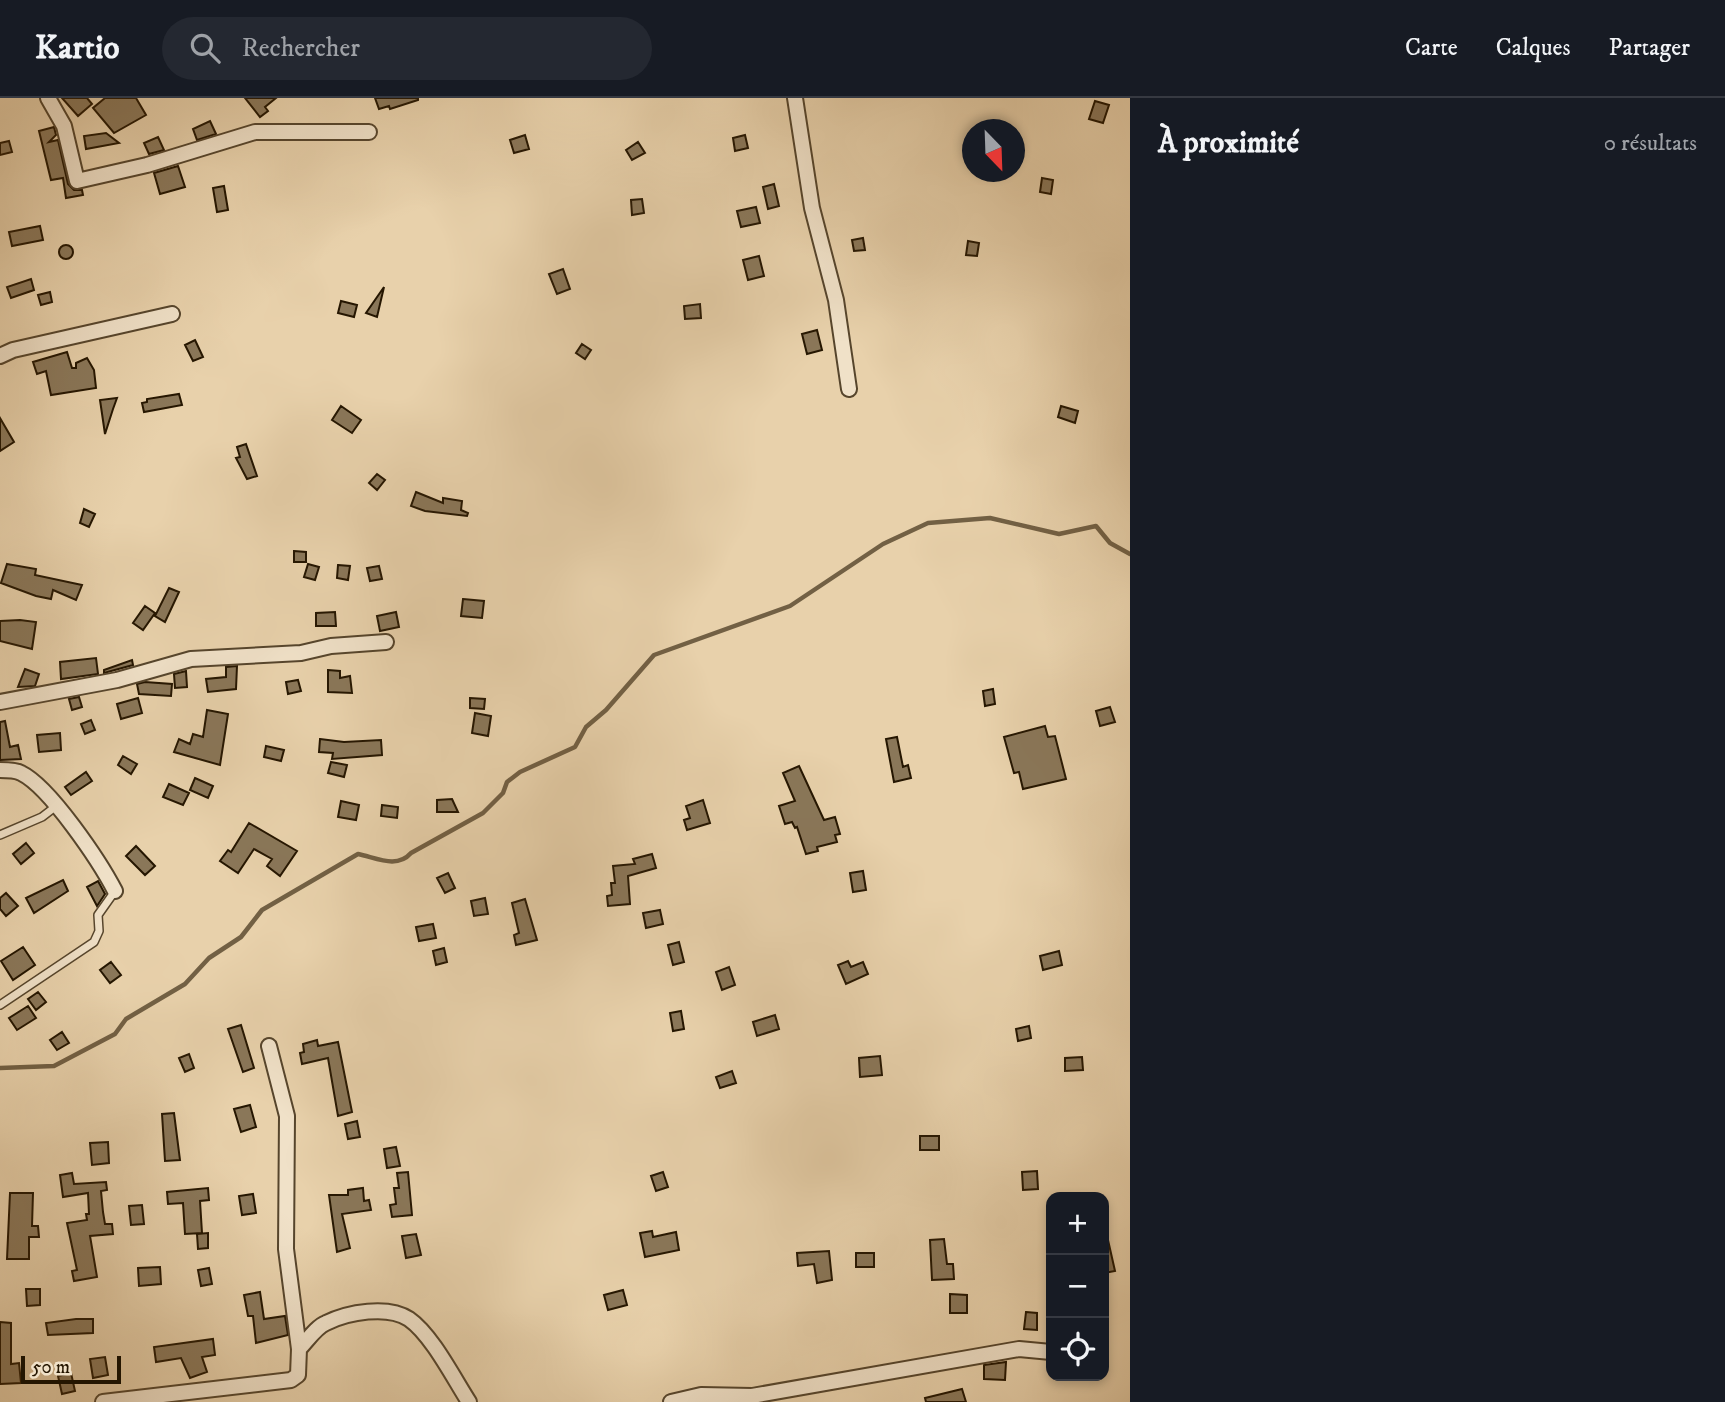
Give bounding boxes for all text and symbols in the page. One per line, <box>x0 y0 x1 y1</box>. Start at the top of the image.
search box <box>162 17 652 80</box>
text: Kartio <box>35 28 120 69</box>
icon: search <box>186 29 224 67</box>
text: Rechercher <box>242 32 360 65</box>
text: Carte <box>1405 33 1458 63</box>
text: Calques <box>1496 33 1571 63</box>
text: Partager <box>1609 33 1690 63</box>
north arrow <box>962 119 1025 182</box>
text: À proximité <box>1158 125 1299 162</box>
text: 0 résultats <box>1604 129 1697 158</box>
map controls <box>1046 1192 1109 1381</box>
button: + <box>1046 1192 1109 1255</box>
button: − <box>1046 1255 1109 1318</box>
button: locate <box>1046 1318 1109 1381</box>
scale bar <box>21 1353 121 1385</box>
text: 50 m <box>32 1356 70 1379</box>

